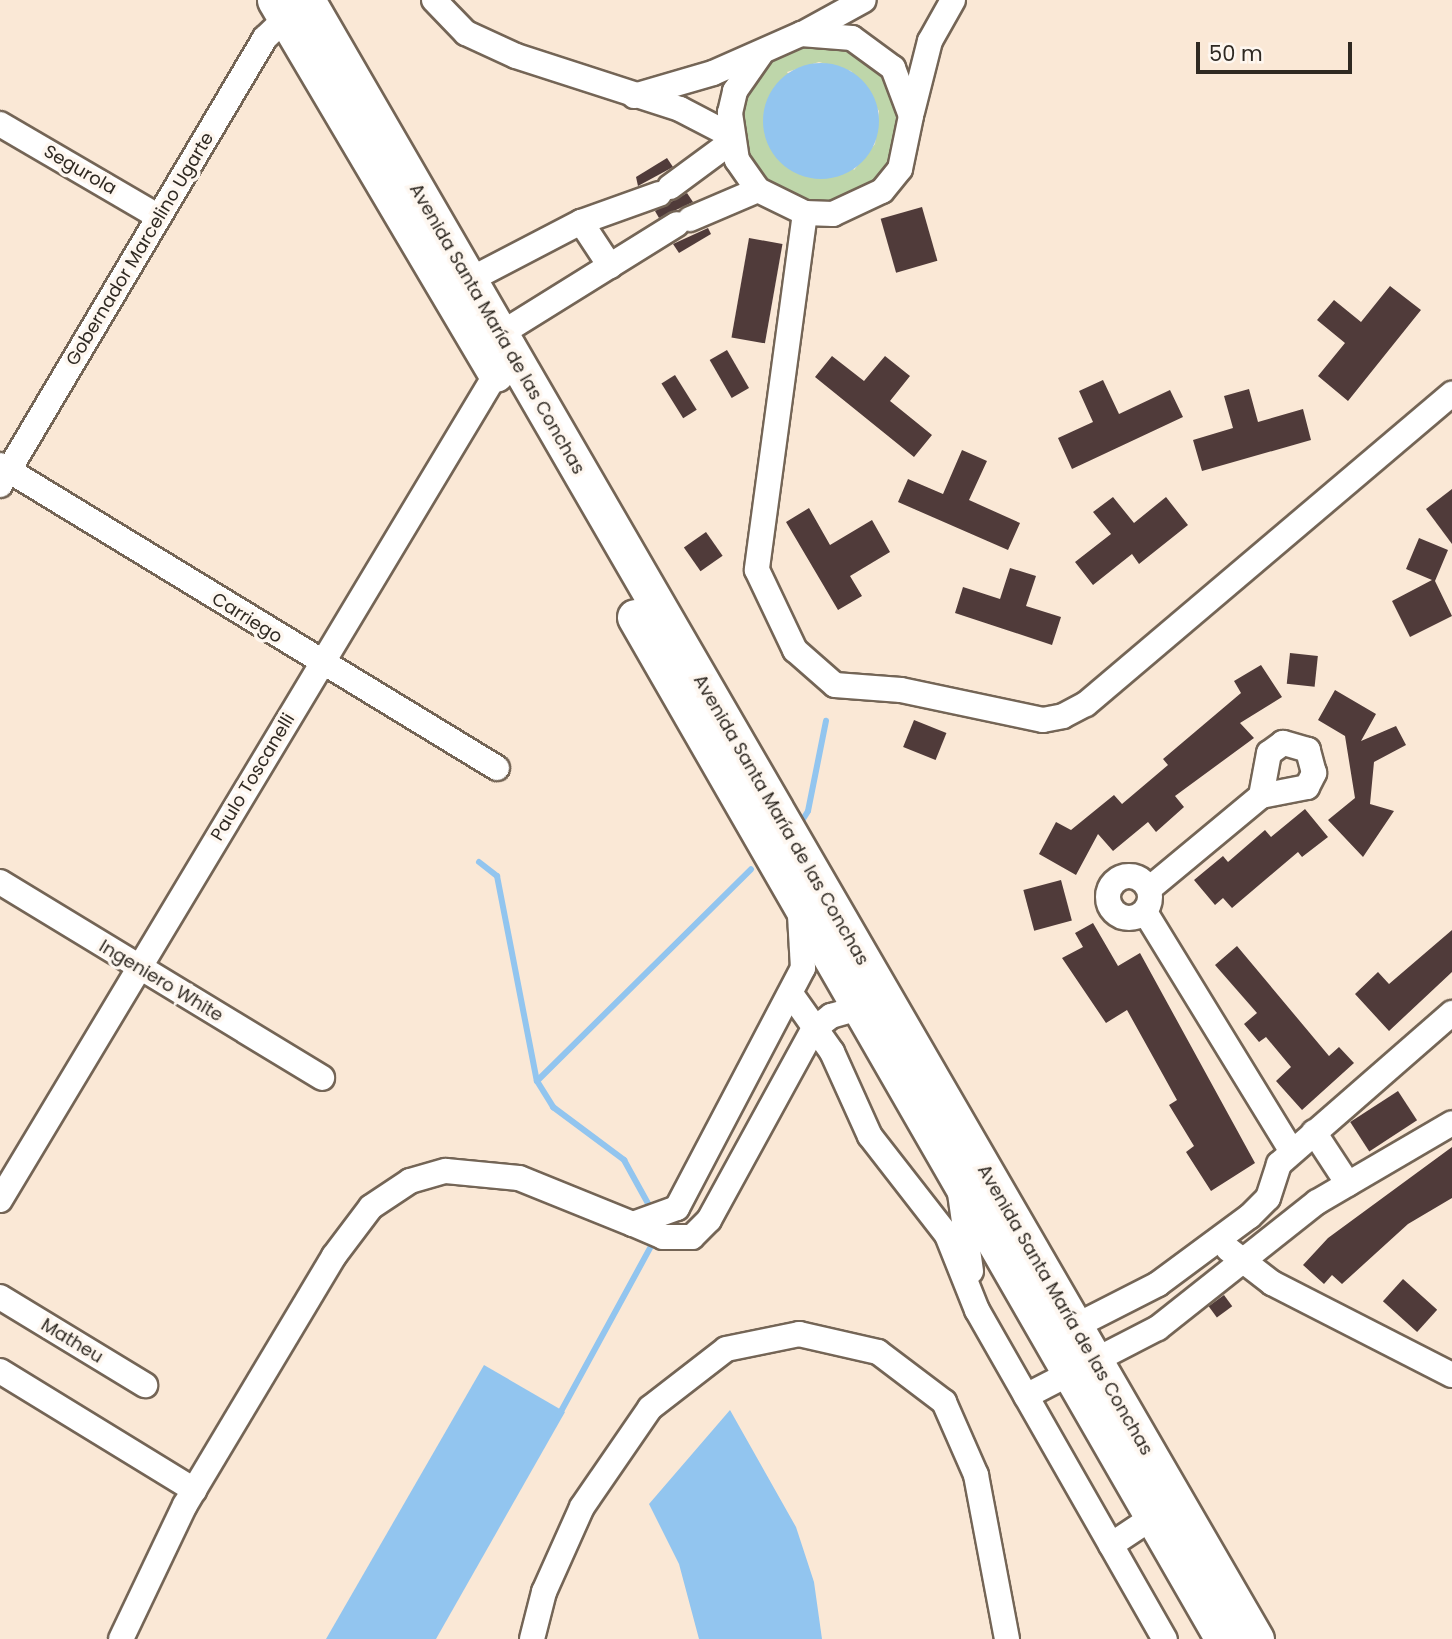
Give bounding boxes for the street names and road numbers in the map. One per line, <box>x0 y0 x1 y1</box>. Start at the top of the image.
street label: Gobernador Marcelino Ugarte <box>62 128 218 370</box>
street label: Segurola <box>40 141 120 199</box>
street label: Avenida Santa María de las Conchas <box>405 180 589 478</box>
street label: Carriego <box>208 588 286 648</box>
street label: Avenida Santa María de las Conchas <box>689 671 873 969</box>
street label: Paulo Toscanelli <box>207 709 299 845</box>
street label: Ingeniero White <box>95 936 227 1026</box>
street label: Avenida Santa María de las Conchas <box>973 1161 1157 1459</box>
street label: Matheu <box>37 1314 107 1368</box>

